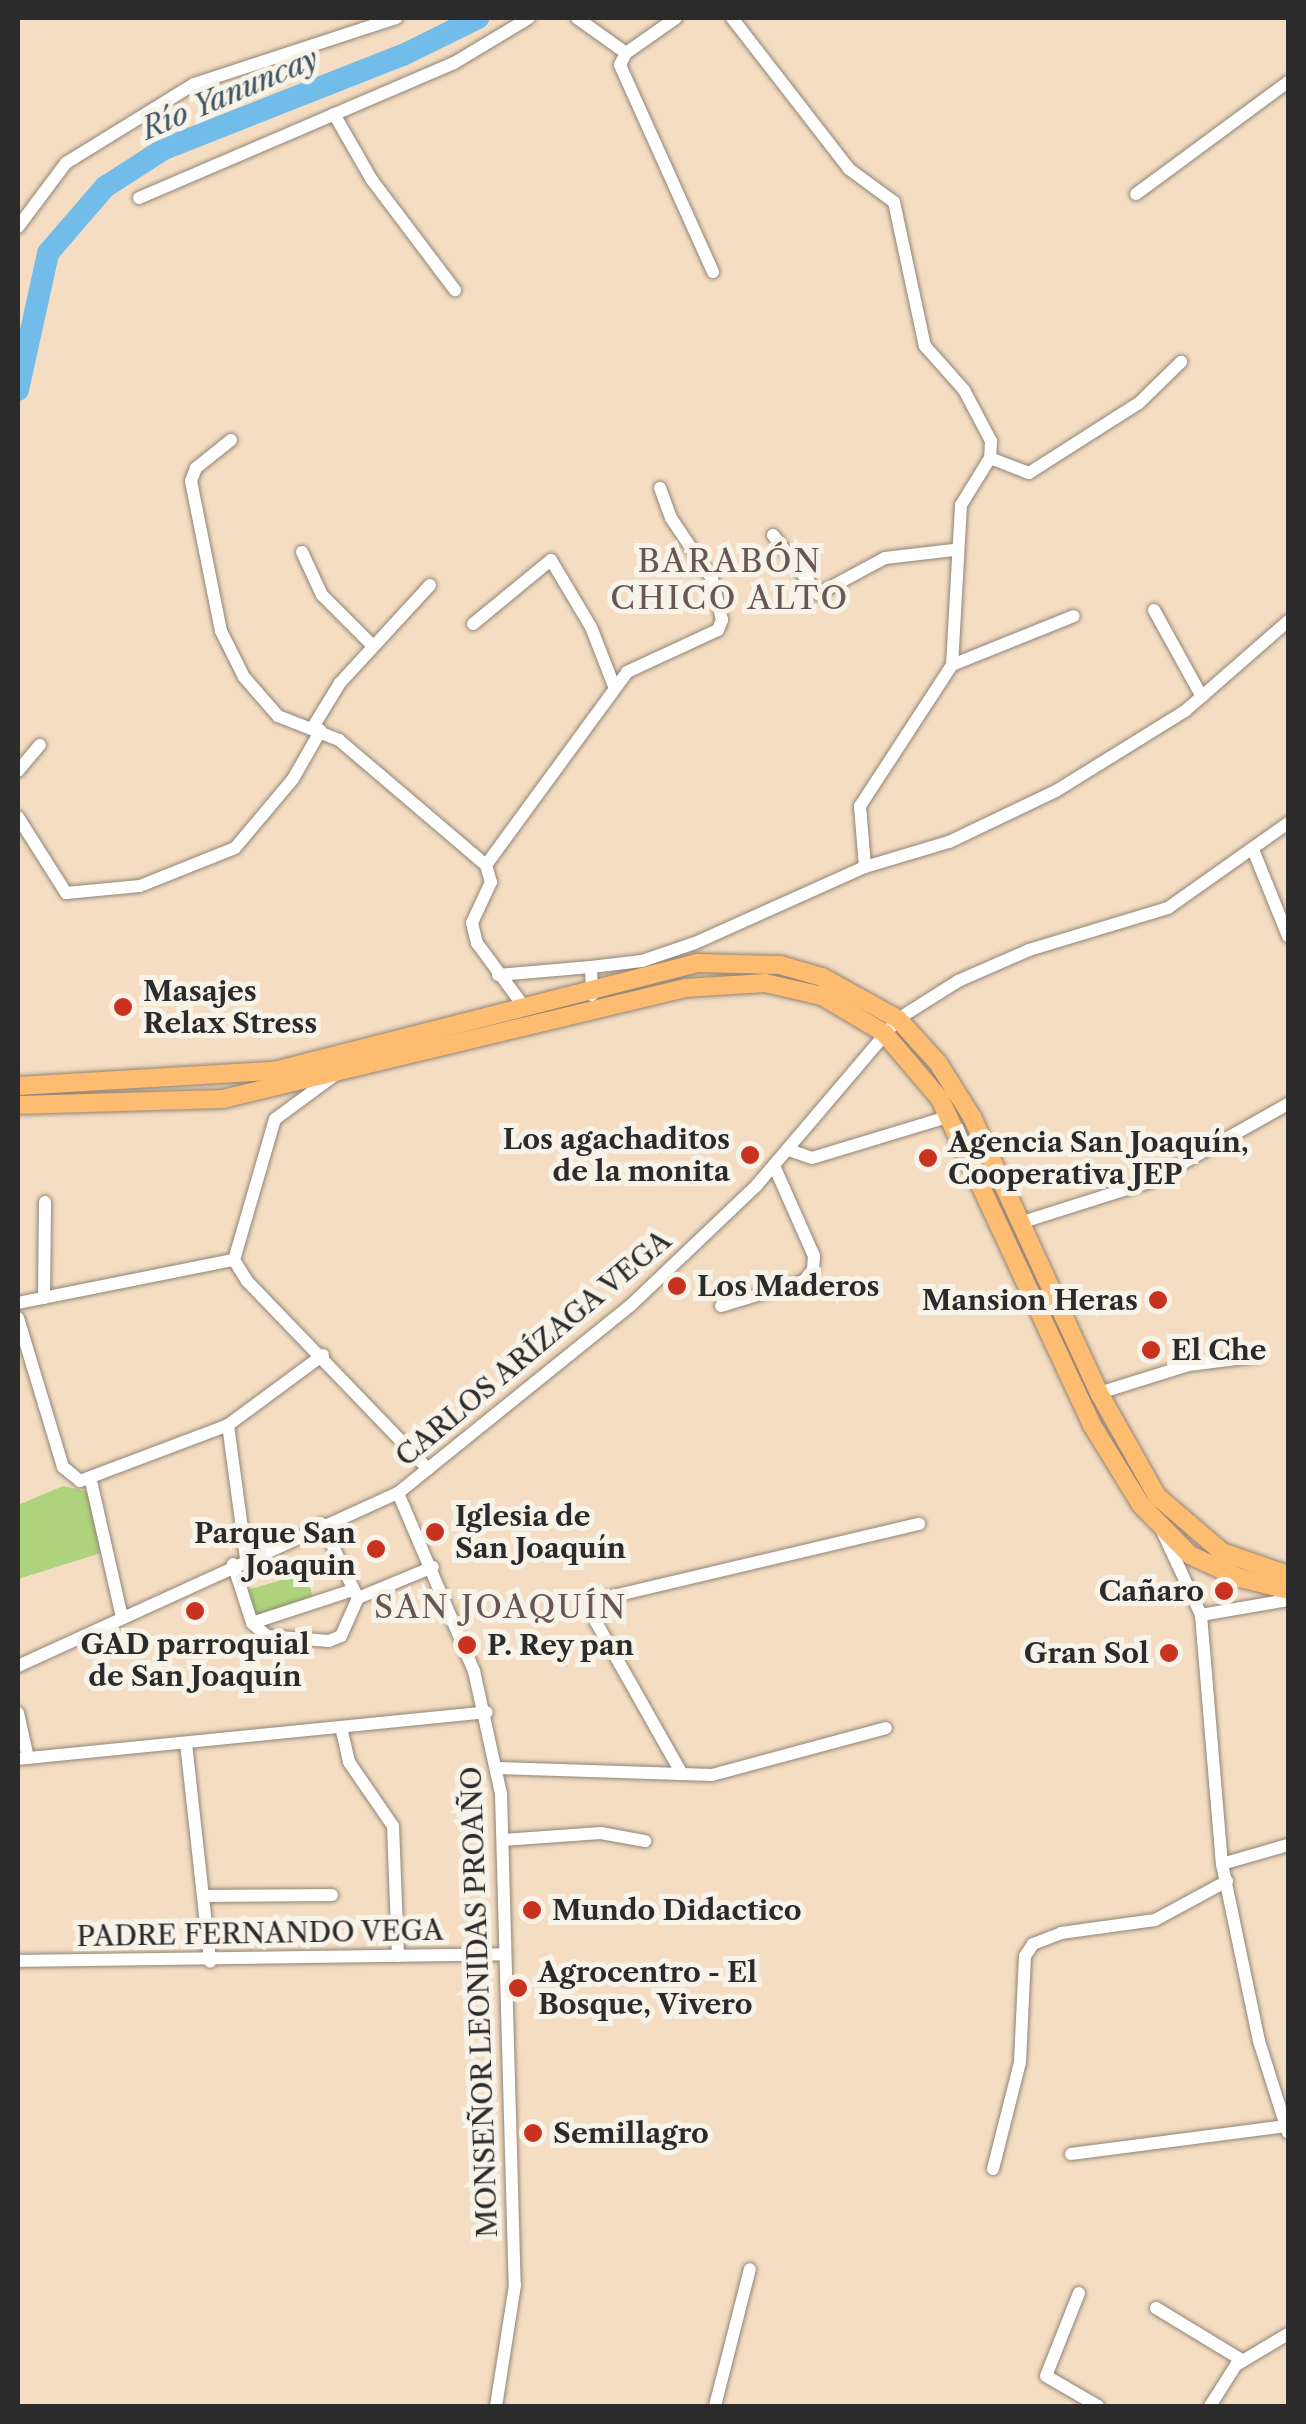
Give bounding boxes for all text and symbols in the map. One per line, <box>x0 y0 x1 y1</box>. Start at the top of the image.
water label: Río Yanuncay <box>136 41 324 147</box>
district label: BARABÓN CHICO ALTO <box>610 543 850 618</box>
place label: Masajes Relax Stress <box>143 974 318 1040</box>
marker: Masajes Relax Stress <box>112 996 134 1018</box>
place label: Los agachaditos de la monita <box>503 1122 730 1188</box>
place label: Agencia San Joaquín, Cooperativa JEP <box>948 1125 1249 1191</box>
marker: Los agachaditos de la monita <box>739 1144 761 1166</box>
marker: Agencia San Joaquín, Cooperativa JEP <box>917 1147 939 1169</box>
street label: CARLOS ARÍZAGA VEGA <box>387 1222 679 1474</box>
place label: Los Maderos <box>697 1269 879 1303</box>
marker: Los Maderos <box>666 1275 688 1297</box>
place label: Mansion Heras <box>922 1283 1138 1317</box>
marker: Mansion Heras <box>1147 1289 1169 1311</box>
place label: El Che <box>1171 1333 1267 1367</box>
marker: El Che <box>1140 1339 1162 1361</box>
place label: Iglesia de San Joaquín <box>455 1499 626 1565</box>
place label: Parque San Joaquin <box>194 1516 356 1582</box>
marker: Iglesia de San Joaquín <box>424 1521 446 1543</box>
marker: Parque San Joaquin <box>365 1538 387 1560</box>
place label: Cañaro <box>1099 1574 1204 1608</box>
marker: Cañaro <box>1213 1580 1235 1602</box>
district label: SAN JOAQUÍN <box>374 1588 628 1626</box>
marker: GAD parroquial de San Joaquín <box>184 1600 206 1622</box>
place label: GAD parroquial de San Joaquín <box>80 1627 310 1693</box>
place label: P. Rey pan <box>487 1628 635 1662</box>
marker: P. Rey pan <box>456 1634 478 1656</box>
place label: Gran Sol <box>1024 1636 1149 1670</box>
marker: Gran Sol <box>1158 1642 1180 1664</box>
street label: MONSEÑOR LEONIDAS PROAÑO <box>454 1765 504 2239</box>
place label: Mundo Didactico <box>552 1893 801 1927</box>
marker: Mundo Didactico <box>521 1899 543 1921</box>
street label: PADRE FERNANDO VEGA <box>76 1913 444 1953</box>
place label: Agrocentro - El Bosque, Vivero <box>538 1955 757 2021</box>
marker: Agrocentro - El Bosque, Vivero <box>507 1977 529 1999</box>
place label: Semillagro <box>553 2116 709 2150</box>
marker: Semillagro <box>522 2122 544 2144</box>

